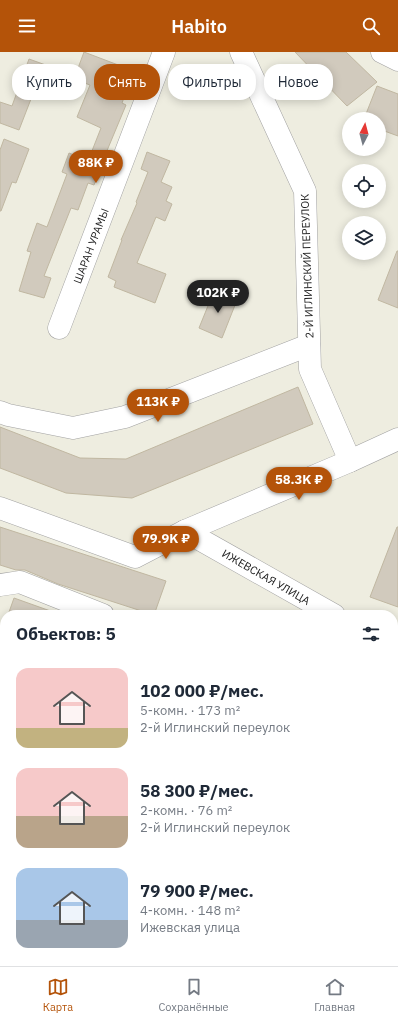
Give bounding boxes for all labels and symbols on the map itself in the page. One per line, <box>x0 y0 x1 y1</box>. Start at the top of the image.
north arrow <box>342 112 386 156</box>
pin: 88K ₽ <box>68 150 124 184</box>
street label: 2-Й ИГЛИНСКИЙ ПЕРЕУЛОК <box>297 193 317 339</box>
street label: ШАРАН УРАМЫ <box>70 206 112 286</box>
pin: 102K ₽ <box>185 280 251 314</box>
pin: 113K ₽ <box>125 389 191 423</box>
pin: 58.3K ₽ <box>262 467 336 501</box>
pin: 79.9K ₽ <box>129 526 203 560</box>
street label: ИЖЕВСКАЯ УЛИЦА <box>219 546 313 608</box>

